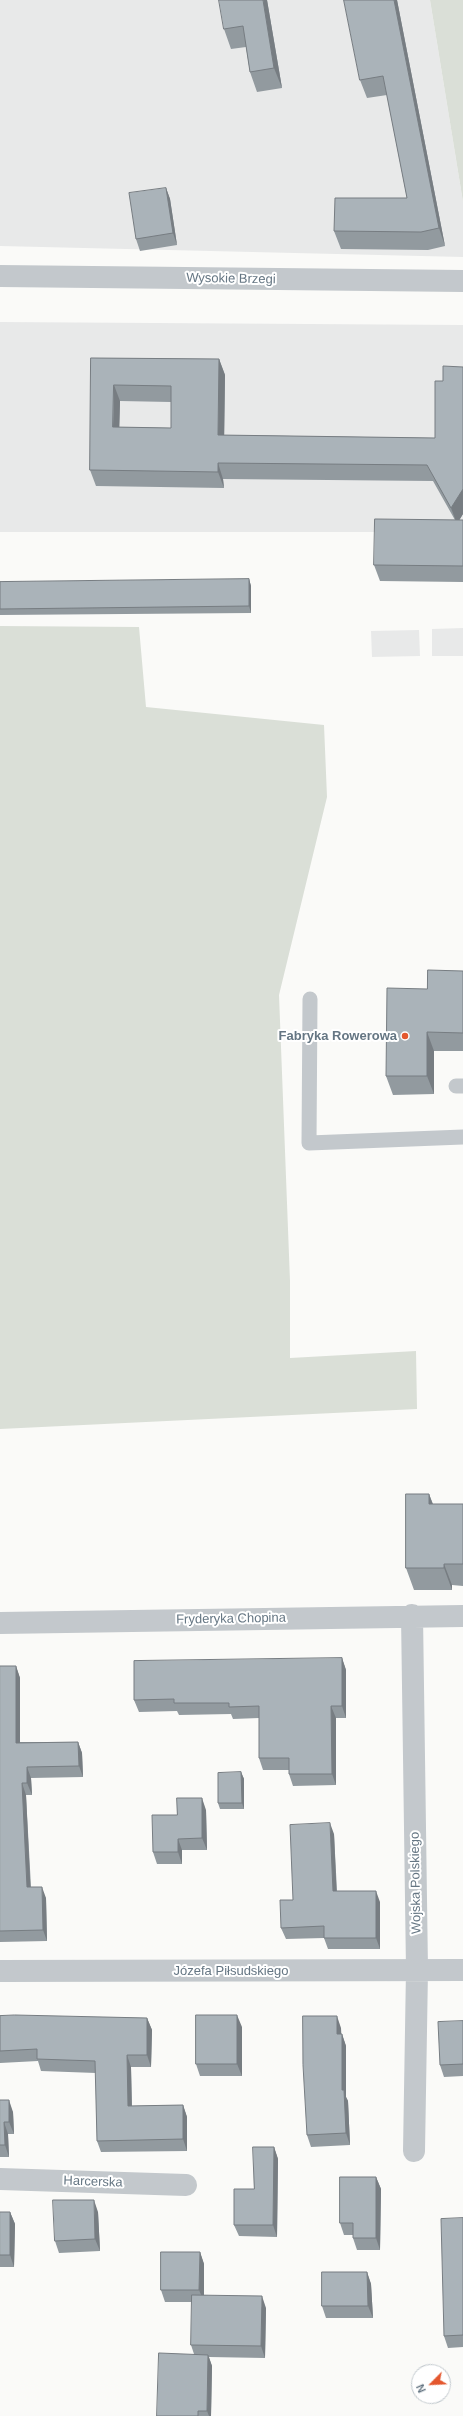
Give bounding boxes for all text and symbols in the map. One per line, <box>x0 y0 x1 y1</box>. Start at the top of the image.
street label: Wysokie Brzegi <box>186 270 276 288</box>
place label: Fabryka Rowerowa <box>279 1028 397 1044</box>
marker: Fabryka Rowerowa <box>400 1031 410 1041</box>
street label: Fryderyka Chopina <box>176 1610 286 1628</box>
street label: Wojska Polskiego <box>407 1832 425 1934</box>
street label: Józefa Piłsudskiego <box>174 1963 288 1979</box>
street label: Harcerska <box>63 2173 123 2191</box>
north arrow <box>411 2364 451 2404</box>
text: N <box>414 2382 428 2395</box>

